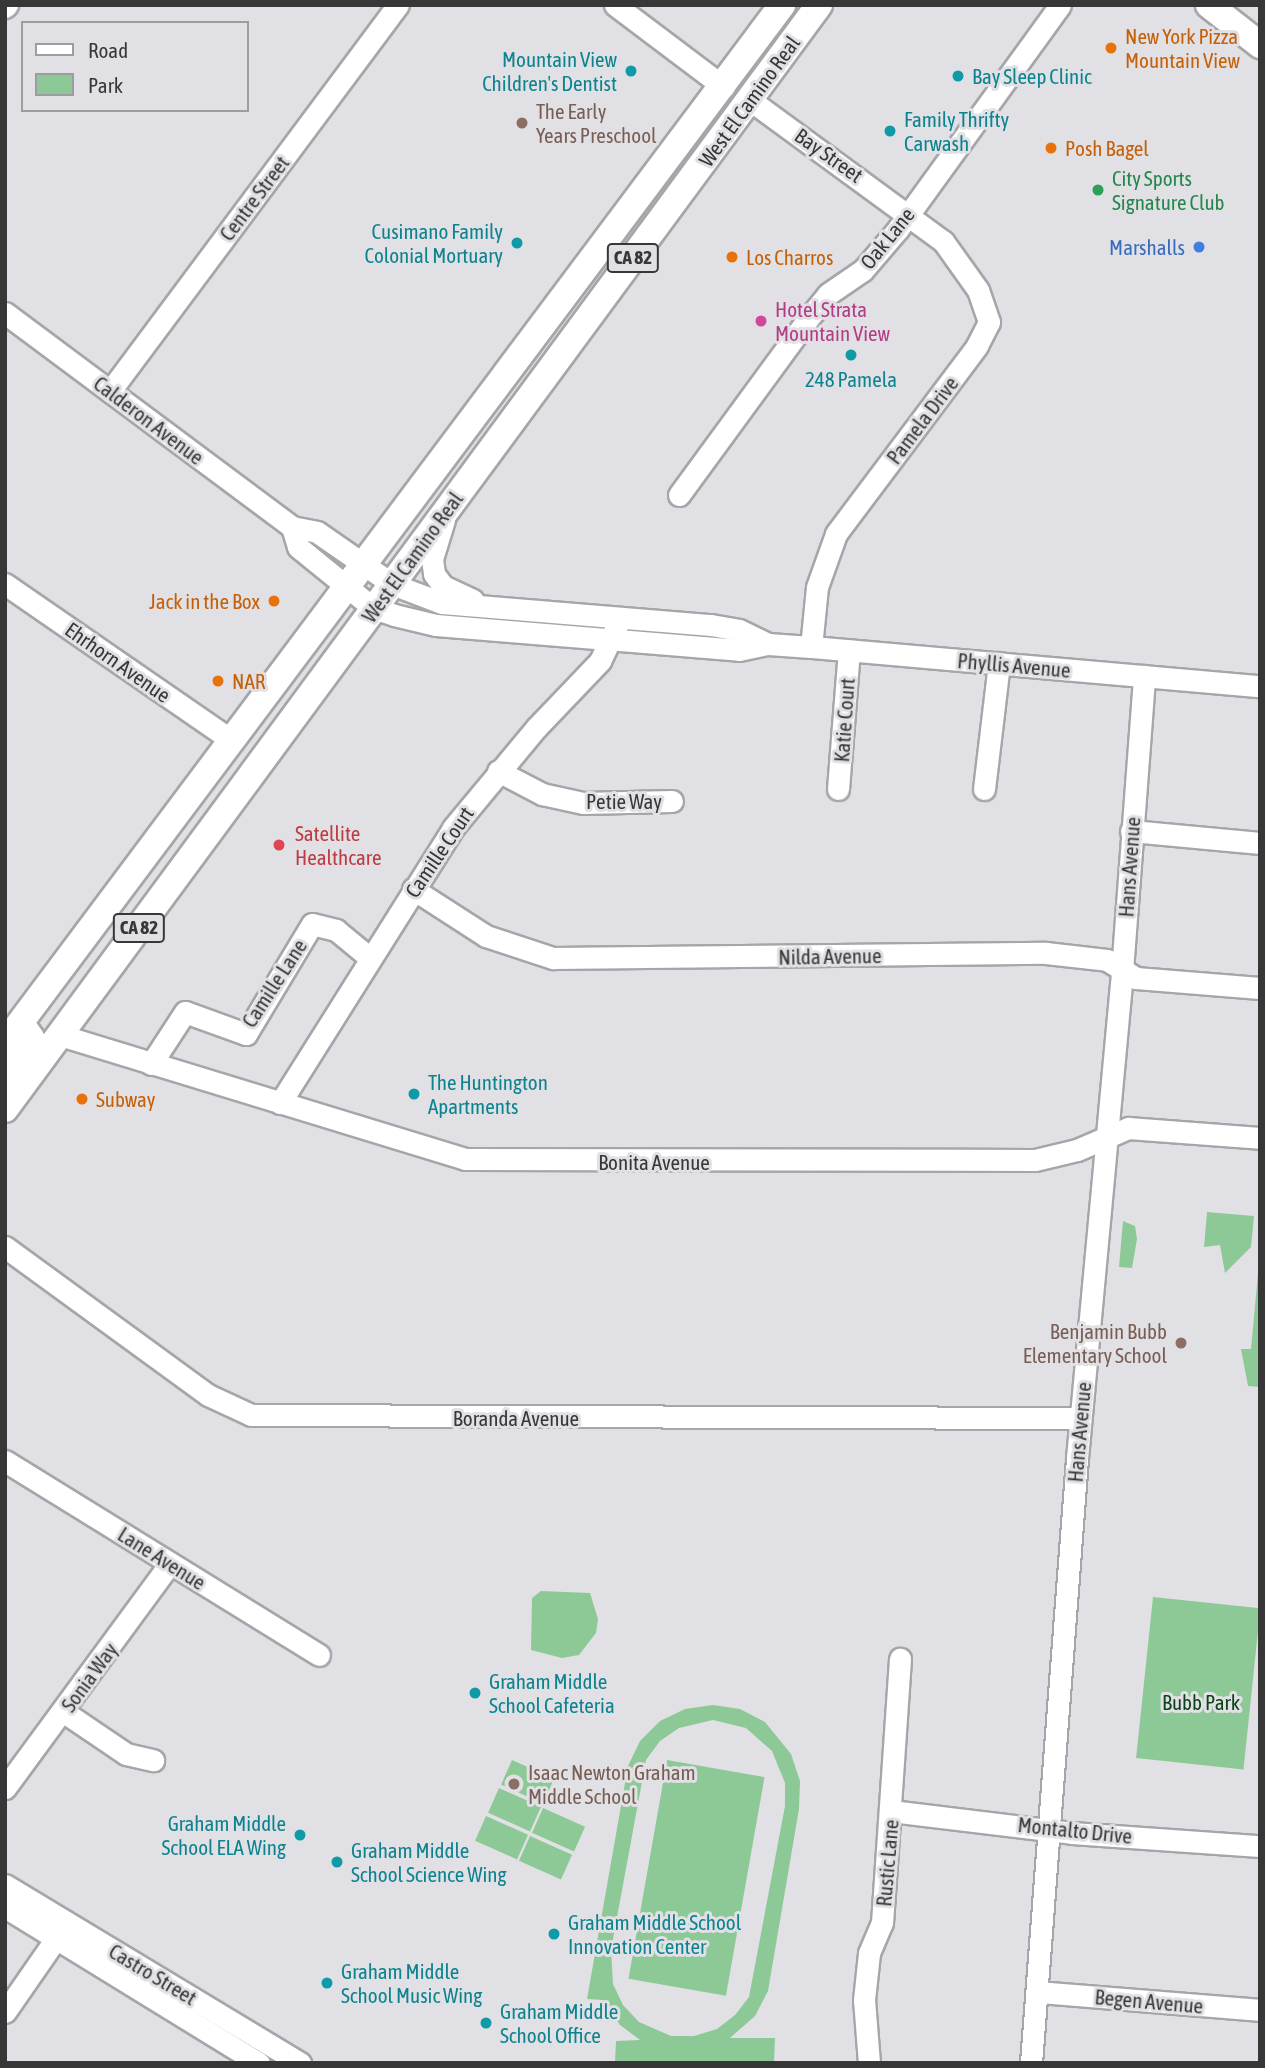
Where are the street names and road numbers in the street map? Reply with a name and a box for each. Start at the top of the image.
street label: West El Camino Real [693,31,805,171]
street label: Bay Street [790,123,868,187]
street label: Centre Street [214,151,294,245]
street label: Oak Lane [855,202,919,274]
road number: CA 82 [607,242,659,274]
street label: Calderon Avenue [89,370,209,470]
street label: Pamela Drive [881,371,963,469]
street label: West El Camino Real [356,487,468,627]
street label: Ehrhorn Avenue [60,616,176,708]
street label: Phyllis Avenue [956,648,1072,682]
street label: Katie Court [828,677,860,763]
street label: Petie Way [586,788,662,814]
street label: Camille Court [399,802,479,902]
street label: Hans Avenue [1113,816,1145,918]
road number: CA 82 [113,912,165,944]
street label: Camille Lane [236,934,312,1032]
street label: Nilda Avenue [778,943,882,969]
street label: Bonita Avenue [598,1149,710,1175]
street label: Hans Avenue [1062,1381,1096,1483]
street label: Boranda Avenue [453,1405,579,1431]
street label: Lane Avenue [114,1521,210,1595]
street label: Sonia Way [55,1637,123,1717]
street label: Montalto Drive [1017,1811,1133,1849]
street label: Rustic Lane [871,1818,903,1908]
street label: Castro Street [105,1938,201,2010]
street label: Begen Avenue [1094,1984,1204,2018]

